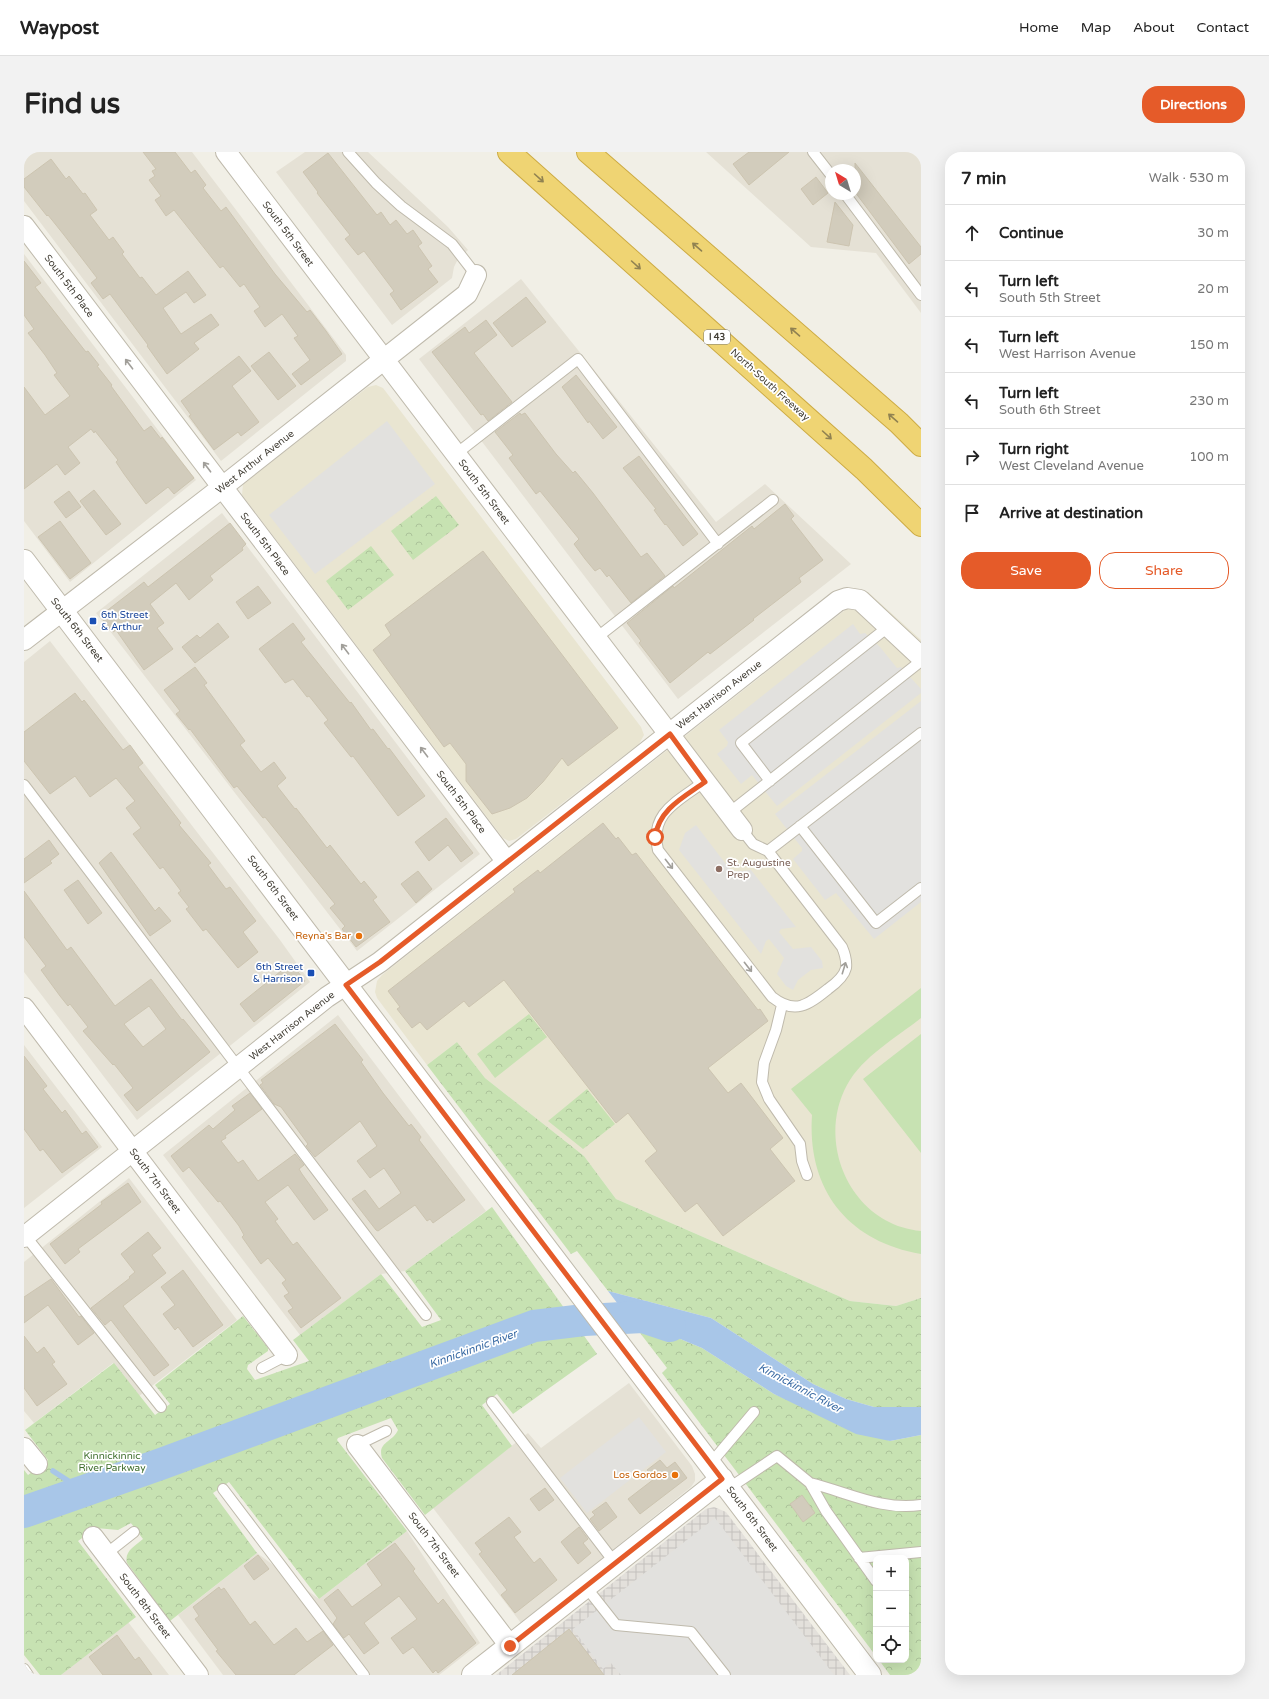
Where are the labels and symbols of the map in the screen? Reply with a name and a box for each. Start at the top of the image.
north arrow [825,164,861,200]
one-way arrow [533,173,543,182]
street label: South 5th Street [260,199,316,269]
one-way arrow [693,243,703,252]
street label: South 5th Place [42,252,97,320]
one-way arrow [630,260,641,269]
one-way arrow [790,328,801,337]
road number: I 43 [704,330,730,344]
street label: North-South Freeway [728,346,812,424]
one-way arrow [125,358,133,369]
one-way arrow [888,413,899,422]
street label: West Arthur Avenue [214,428,297,496]
one-way arrow [821,430,831,439]
street label: South 5th Street [456,457,512,527]
one-way arrow [203,462,212,473]
street label: South 5th Place [238,510,293,578]
street label: South 6th Street [48,595,106,665]
place label: 6th Street & Arthur [101,609,149,633]
marker: 6th Street & Arthur [88,616,98,626]
one-way arrow [341,644,349,655]
street label: West Harrison Avenue [674,658,764,732]
one-way arrow [420,747,428,758]
street label: South 5th Place [434,768,489,836]
route start [646,828,664,846]
street label: South 6th Street [245,853,301,923]
place label: St. Augustine Prep [727,857,791,881]
one-way arrow [665,859,673,870]
marker: St. Augustine Prep [714,864,724,874]
place label: Reyna's Bar [295,930,351,942]
marker: Reyna's Bar [354,931,364,941]
place label: 6th Street & Harrison [253,961,303,985]
one-way arrow [744,961,753,972]
one-way arrow [841,962,848,975]
marker: 6th Street & Harrison [306,968,316,978]
street label: West Harrison Avenue [247,989,337,1063]
street label: South 7th Street [127,1146,183,1216]
water label: Kinnickinnic River [427,1326,520,1371]
water label: Kinnickinnic River [756,1361,845,1416]
park label: Kinnickinnic River Parkway [78,1450,146,1474]
place label: Los Gordos [613,1469,667,1481]
marker: Los Gordos [670,1470,680,1480]
street label: South 6th Street [724,1484,780,1554]
street label: South 7th Street [406,1510,462,1580]
street label: South 8th Street [117,1571,173,1641]
route end [501,1637,519,1655]

